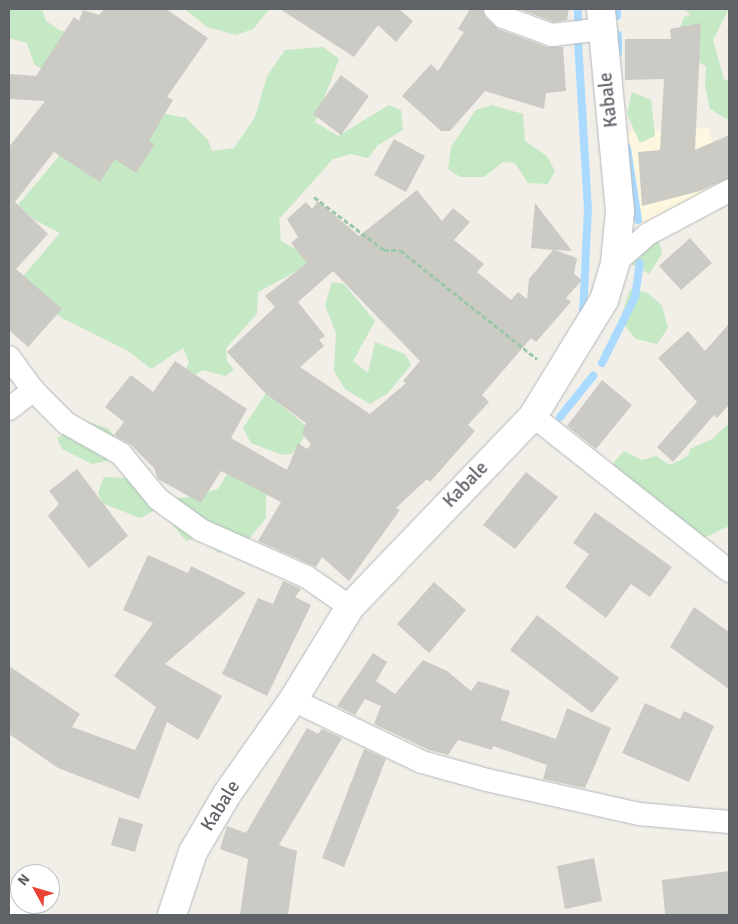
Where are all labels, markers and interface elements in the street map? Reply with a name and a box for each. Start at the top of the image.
street label: Kabale [595,71,623,129]
street label: Kabale [439,457,493,513]
street label: Kabale [197,776,245,836]
north arrow [10,864,60,914]
text: N [14,871,33,889]

